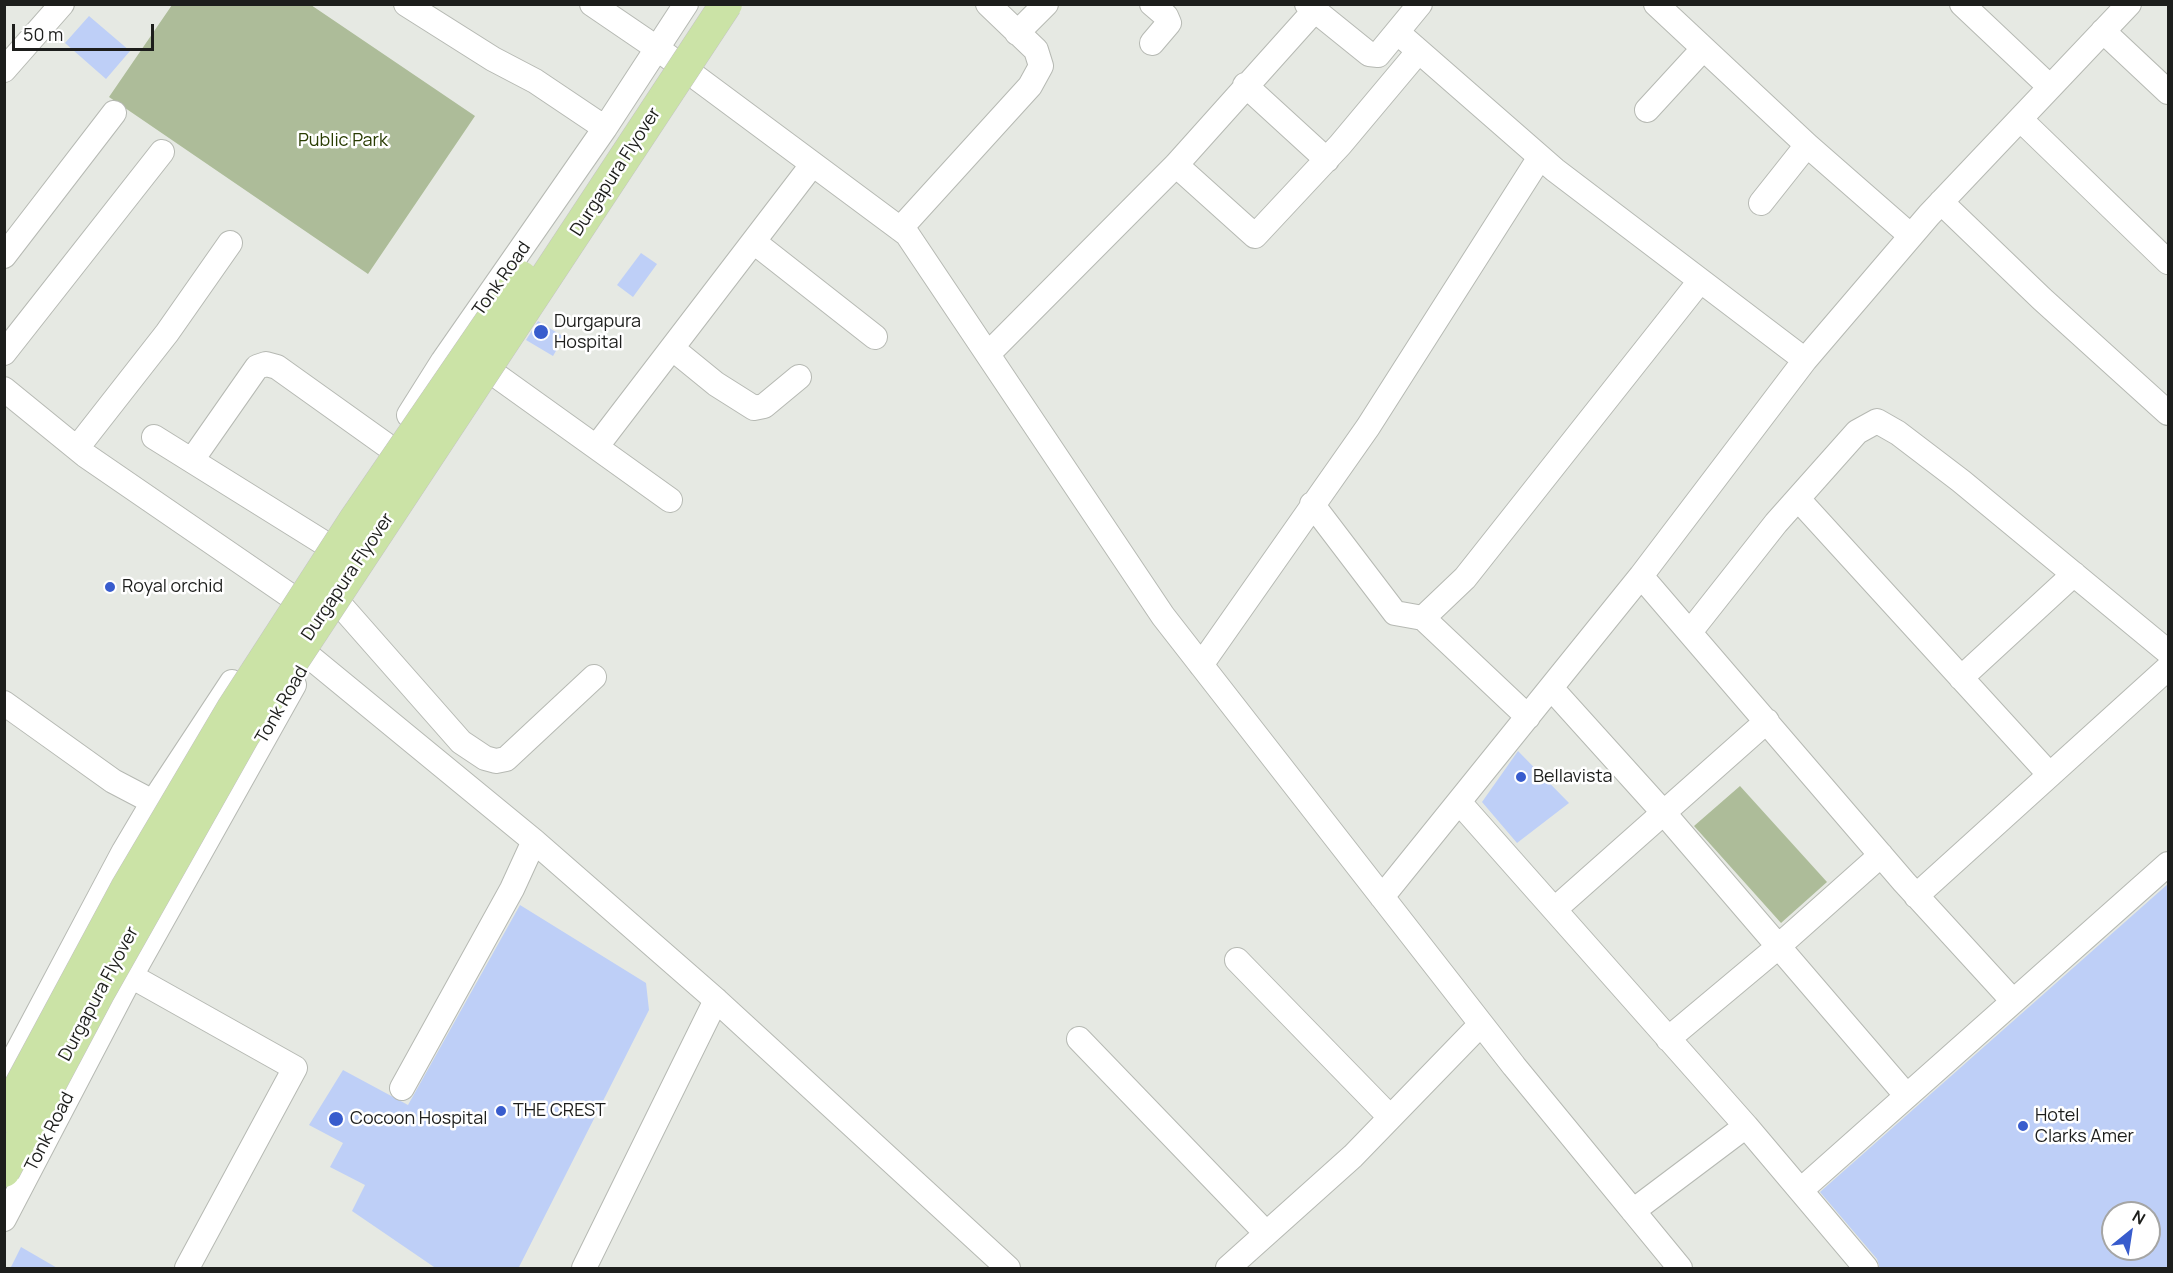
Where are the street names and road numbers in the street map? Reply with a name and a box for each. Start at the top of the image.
street label: Durgapura Flyover [566,104,666,240]
street label: Tonk Road [469,238,535,320]
street label: Durgapura Flyover [297,509,399,645]
street label: Tonk Road [251,662,313,748]
street label: Durgapura Flyover [54,923,144,1065]
street label: Tonk Road [21,1089,79,1175]

